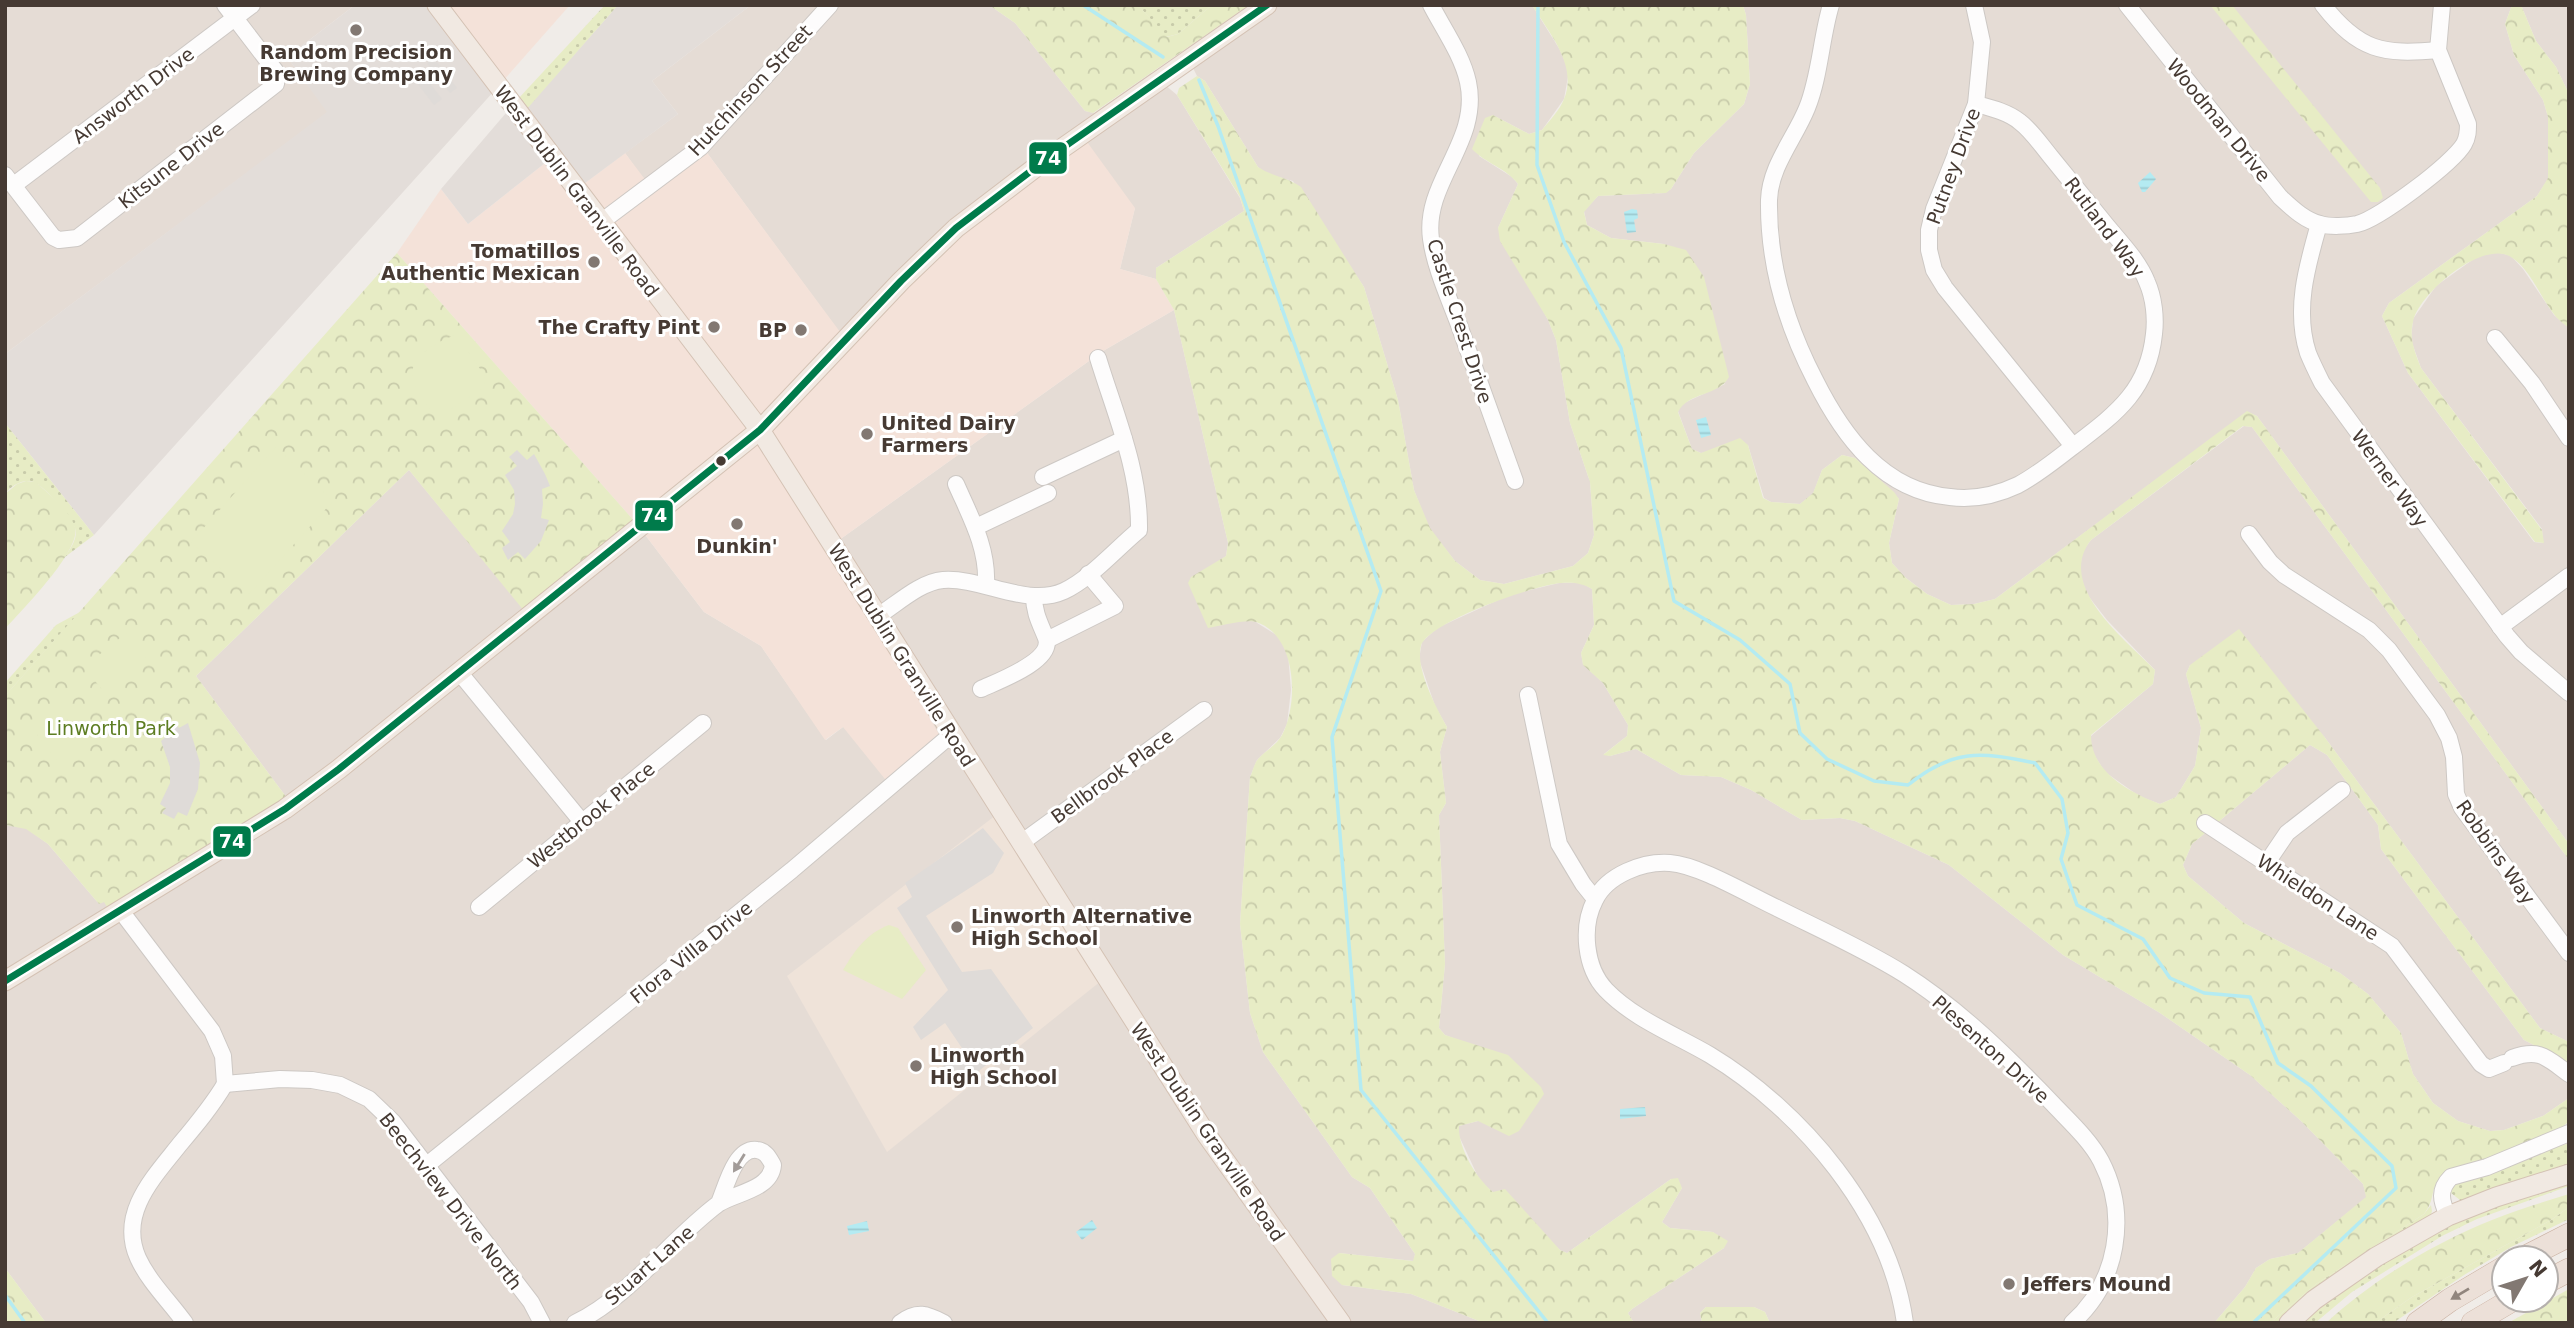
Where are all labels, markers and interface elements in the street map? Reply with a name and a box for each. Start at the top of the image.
street label: Hutchinson Street [684,20,816,160]
marker: Random Precision Brewing Company [348,22,364,38]
place label: Random Precision Brewing Company [259,41,453,85]
street label: Answorth Drive [68,42,198,148]
street label: Woodman Drive [2163,54,2275,186]
street label: West Dublin Granville Road [490,81,664,301]
street label: Putney Drive [1922,105,1984,227]
street label: Kitsune Drive [114,117,228,213]
line badge: 74 [1028,141,1068,175]
text: 74 [1035,147,1061,169]
street label: Rutland Way [2060,173,2150,281]
street label: Castle Crest Drive [1423,236,1497,406]
place label: Tomatillos Authentic Mexican [381,240,580,284]
marker: Tomatillos Authentic Mexican [586,254,602,270]
place label: The Crafty Pint [538,316,700,338]
marker: The Crafty Pint [706,319,722,335]
place label: BP [759,319,787,341]
marker: BP [793,322,809,338]
place label: United Dairy Farmers [881,412,1016,456]
street label: Werner Way [2347,425,2433,531]
marker: United Dairy Farmers [859,426,875,442]
unlabelled marker [714,454,728,468]
line badge: 74 [634,499,674,532]
text: 74 [641,504,667,526]
marker: Dunkin' [729,516,745,532]
place label: Dunkin' [696,535,778,557]
street label: West Dublin Granville Road [824,539,980,771]
park label: Linworth Park [46,717,176,739]
street label: Bellbrook Place [1047,724,1177,828]
street label: Westbrook Place [523,757,659,873]
street label: Robbins Way [2452,796,2540,908]
line badge: 74 [212,825,252,858]
text: 74 [219,830,245,852]
street label: Whieldon Lane [2253,849,2383,945]
street label: Flora Villa Drive [626,896,756,1008]
place label: Linworth Alternative High School [971,905,1192,949]
marker: Linworth Alternative High School [949,919,965,935]
street label: Plesenton Drive [1928,991,2054,1107]
street label: West Dublin Granville Road [1127,1019,1289,1245]
place label: Linworth High School [930,1044,1057,1088]
marker: Linworth High School [908,1058,924,1074]
street label: Beechview Drive North [375,1108,527,1294]
one-way arrow [733,1153,745,1172]
street label: Stuart Lane [600,1220,698,1310]
north arrow [2490,1244,2560,1314]
text: N [2525,1255,2552,1281]
place label: Jeffers Mound [2021,1273,2171,1295]
marker: Jeffers Mound [2001,1276,2017,1292]
one-way arrow [2451,1288,2470,1300]

